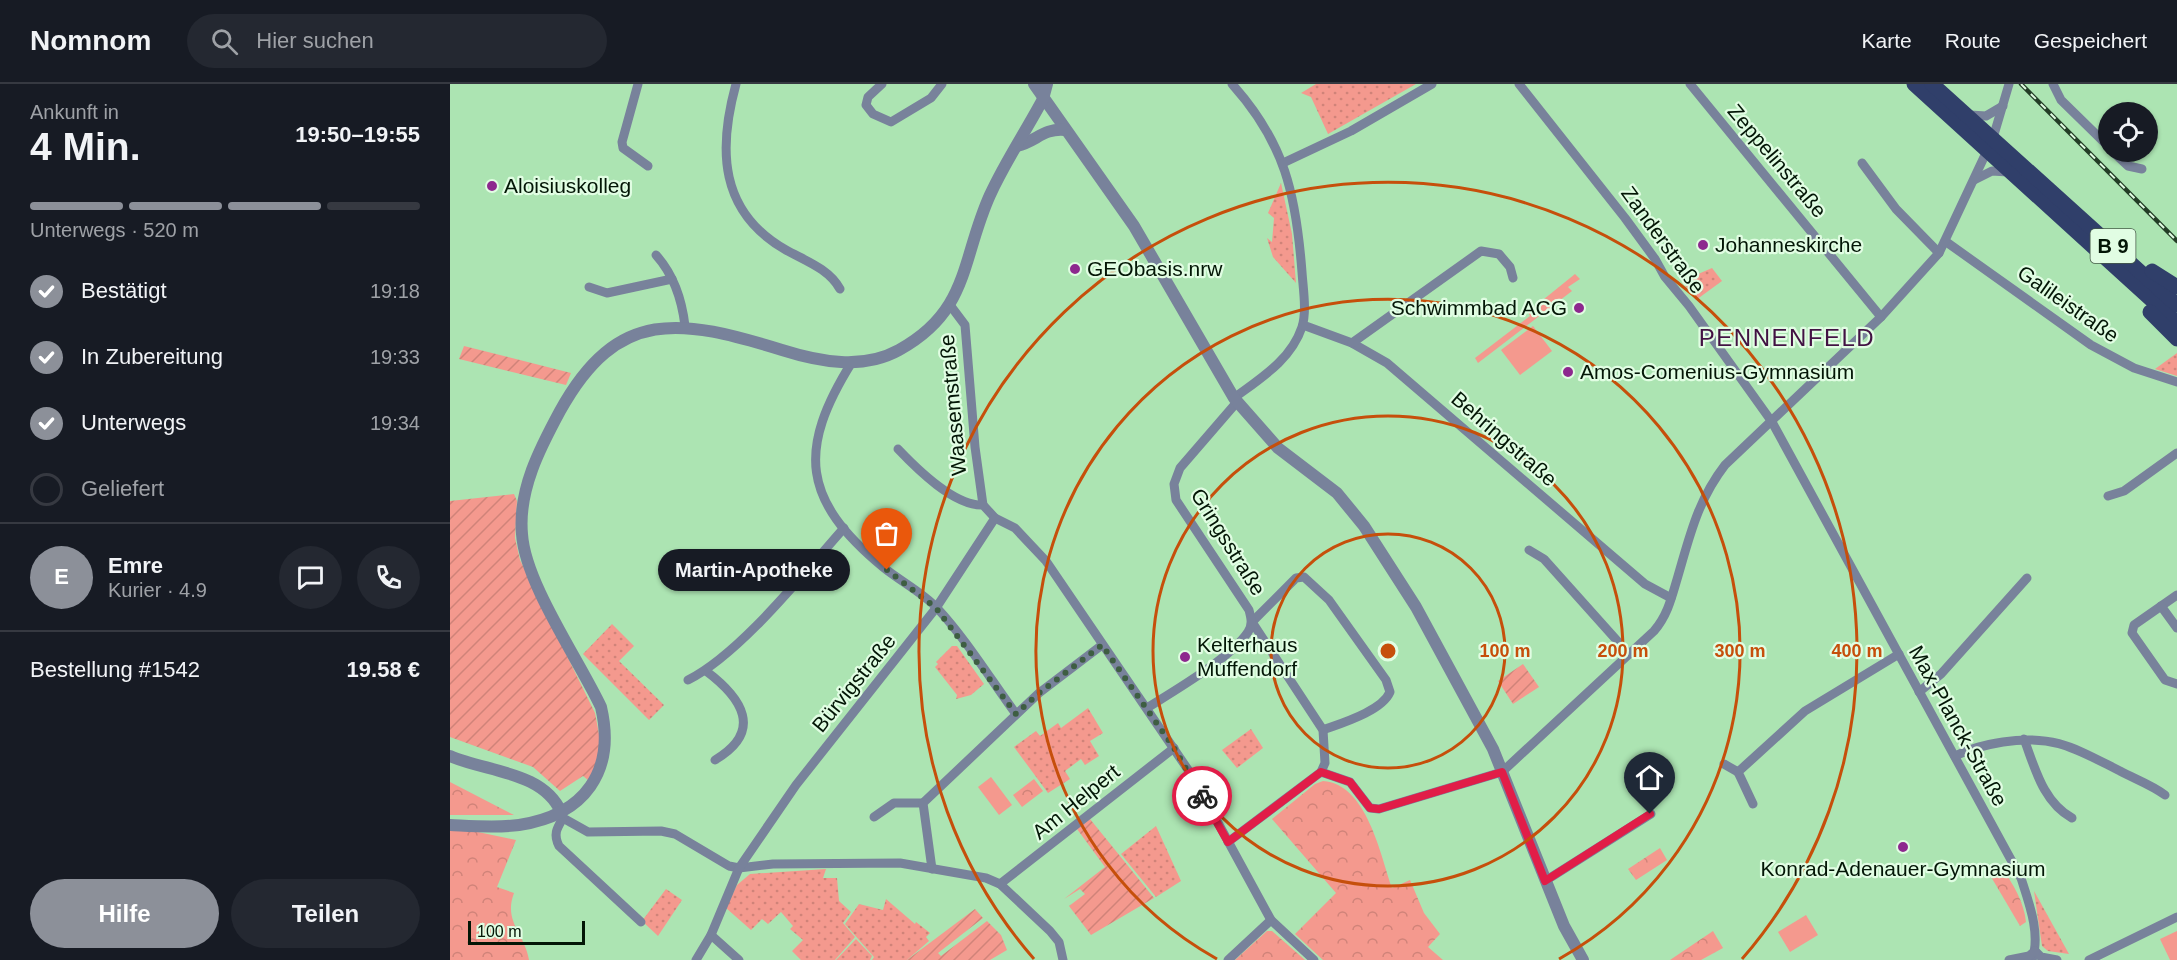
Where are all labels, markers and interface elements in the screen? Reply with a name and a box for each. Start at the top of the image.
search box [187,14,607,68]
text: Nomnom [30,25,151,56]
icon: search [208,25,241,58]
text: Hier suchen [256,28,374,53]
text: Karte [1862,29,1912,52]
text: Route [1945,29,2001,52]
text: Gespeichert [2034,29,2147,52]
street label: Zeppelinstraße [1724,100,1831,222]
text: Ankunft in [30,101,119,123]
map controls [2098,102,2158,162]
button: locate [2098,102,2158,162]
text: 19:50–19:55 [295,122,420,147]
text: 4 Min. [30,125,141,168]
place label: Aloisiuskolleg [504,174,631,197]
marker: Aloisiuskolleg [485,179,499,193]
street label: Zanderstraße [1617,182,1710,297]
text: Unterwegs · 520 m [30,219,199,241]
road number: B 9 [2090,229,2136,263]
place label: Johanneskirche [1715,233,1862,256]
marker: Johanneskirche [1696,238,1710,252]
place label: GEObasis.nrw [1087,257,1223,280]
street label: Galileistraße [2013,260,2123,347]
marker: GEObasis.nrw [1068,262,1082,276]
icon: check [30,275,63,308]
text: Bestätigt [81,278,167,303]
text: 19:18 [370,280,420,302]
place label: Schwimmbad ACG [1391,296,1567,319]
marker: Schwimmbad ACG [1572,301,1586,315]
district label: PENNENFELD [1699,324,1875,351]
street label: Waasemstraße [935,334,970,477]
icon: check [30,341,63,374]
text: In Zubereitung [81,344,223,369]
text: 19:33 [370,346,420,368]
place label: Amos-Comenius-Gymnasium [1580,360,1854,383]
marker: Amos-Comenius-Gymnasium [1561,365,1575,379]
street label: Behringstraße [1447,387,1562,491]
icon: check [30,407,63,440]
text: Unterwegs [81,410,186,435]
text: 19:34 [370,412,420,434]
text: Geliefert [81,476,164,501]
street label: Gringsstraße [1187,484,1270,599]
pin [861,508,912,570]
icon: bag [870,517,903,550]
button: chat [279,546,342,609]
button: phone [357,546,420,609]
callout: Martin-Apotheke [659,549,851,591]
text: Emre [108,553,163,578]
text: Martin-Apotheke [675,559,833,581]
text: E [54,564,69,589]
text: Kurier · 4.9 [108,579,207,601]
street label: Bürvigstraße [807,629,900,736]
place label: Kelterhaus Muffendorf [1197,633,1297,680]
centre of rings [1378,641,1398,661]
text: 100 m [1479,641,1531,661]
text: 200 m [1597,641,1649,661]
text: 300 m [1714,641,1766,661]
text: 400 m [1831,641,1883,661]
street label: Max-Planck-Straße [1905,642,2012,810]
marker: Kelterhaus Muffendorf [1178,650,1192,664]
text: Bestellung #1542 [30,657,200,682]
text: 19.58 € [347,657,420,682]
pin [1624,752,1675,814]
street label: Am Helpert [1028,760,1124,844]
icon: home [1633,761,1666,794]
courier [1172,766,1232,826]
icon: bike [1186,780,1219,813]
marker: Konrad-Adenauer-Gymnasium [1896,840,1910,854]
place label: Konrad-Adenauer-Gymnasium [1761,857,2045,880]
button: Hilfe [30,879,219,948]
button: Teilen [231,879,420,948]
scale bar [468,918,585,946]
text: 100 m [477,923,521,940]

